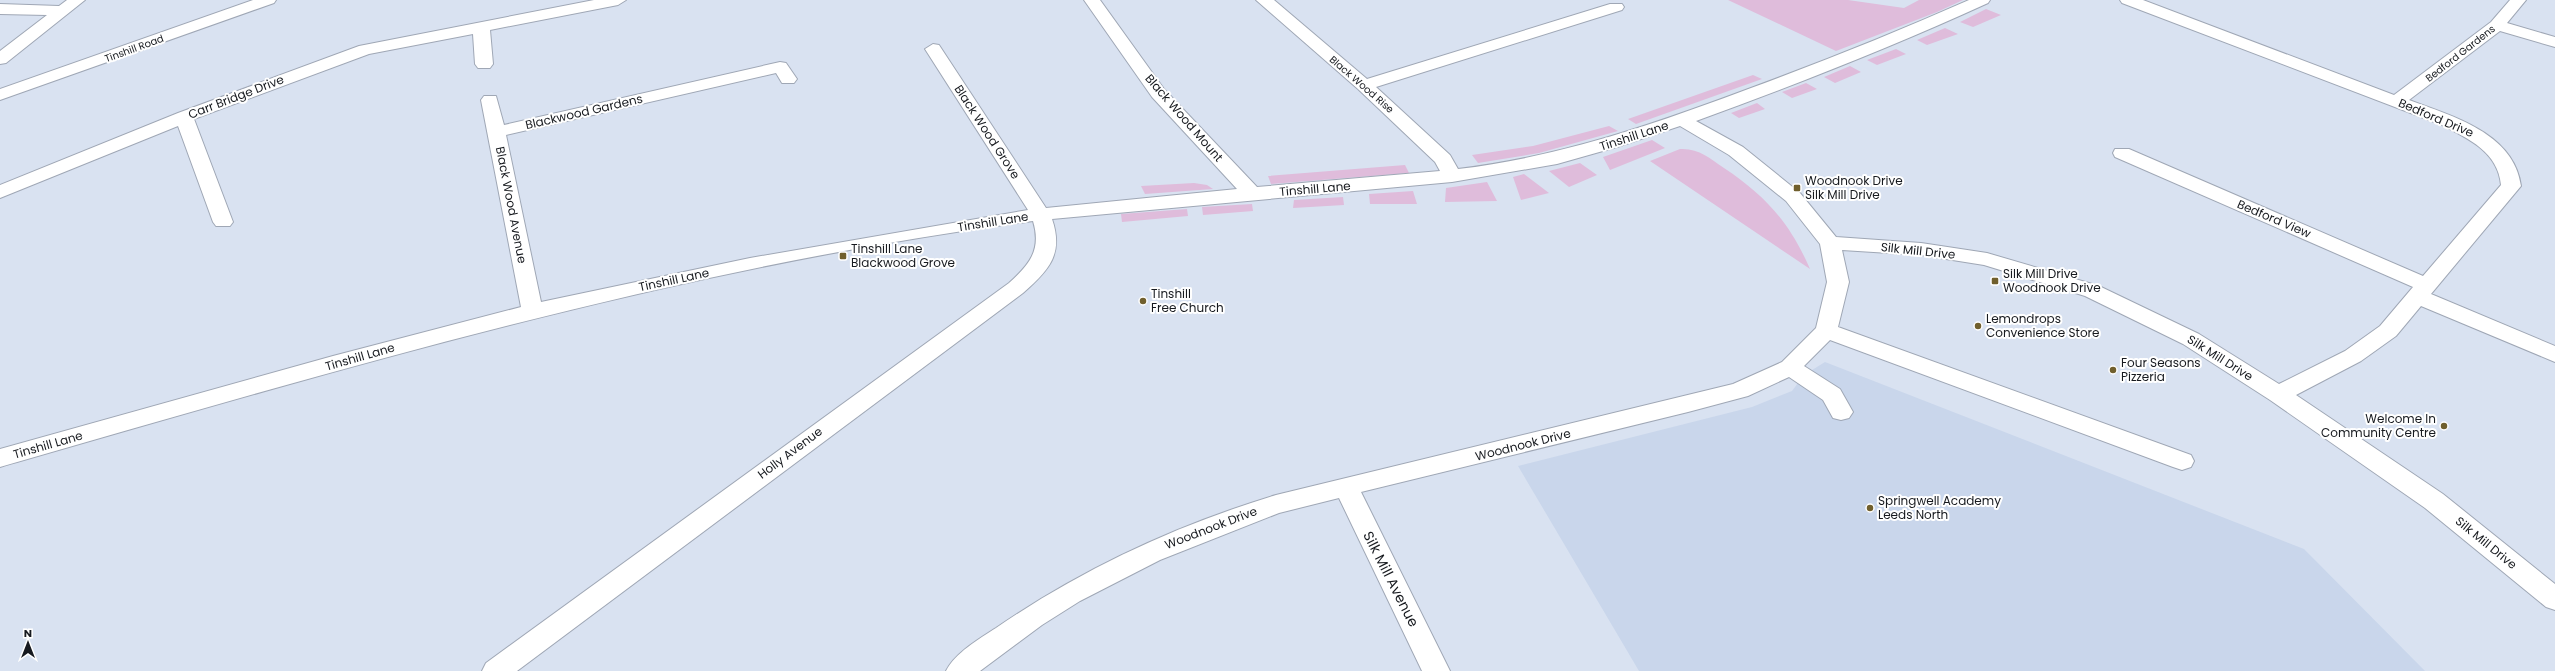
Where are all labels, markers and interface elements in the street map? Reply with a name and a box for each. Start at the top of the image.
street label: Bedford Gardens [2422,21,2498,85]
street label: Tinshill Road [102,31,166,66]
street label: Black Wood Rise [1326,52,1397,117]
street label: Carr Bridge Drive [185,70,286,123]
street label: Black Wood Mount [1141,70,1227,165]
street label: Black Wood Grove [951,81,1024,182]
street label: Blackwood Gardens [524,90,644,133]
street label: Bedford Drive [2396,94,2477,141]
street label: Tinshill Lane [1597,116,1670,155]
street label: Black Wood Avenue [492,145,531,265]
place label: Woodnook Drive Silk Mill Drive [1805,172,1903,203]
street label: Tinshill Lane [1279,177,1351,200]
marker: Woodnook Drive Silk Mill Drive [1792,183,1802,193]
street label: Bedford View [2235,195,2314,242]
street label: Tinshill Lane [956,208,1030,235]
street label: Silk Mill Drive [1880,238,1956,263]
place label: Tinshill Lane Blackwood Grove [851,240,955,271]
marker: Tinshill Lane Blackwood Grove [838,251,848,261]
street label: Tinshill Lane [637,264,711,295]
place label: Silk Mill Drive Woodnook Drive [2003,265,2101,296]
marker: Silk Mill Drive Woodnook Drive [1990,276,2000,286]
place label: Tinshill Free Church [1151,285,1224,316]
marker: Tinshill Free Church [1138,296,1148,306]
place label: Lemondrops Convenience Store [1986,310,2100,341]
marker: Lemondrops Convenience Store [1973,321,1983,331]
street label: Silk Mill Drive [2184,331,2256,385]
street label: Tinshill Lane [323,338,397,375]
place label: Four Seasons Pizzeria [2121,354,2201,385]
marker: Four Seasons Pizzeria [2108,365,2118,375]
place label: Welcome In Community Centre [2321,410,2436,441]
marker: Welcome In Community Centre [2439,421,2449,431]
street label: Holly Avenue [754,423,826,483]
street label: Woodnook Drive [1473,424,1572,465]
street label: Tinshill Lane [11,426,85,463]
place label: Springwell Academy Leeds North [1878,492,2001,523]
street label: Woodnook Drive [1162,502,1259,553]
marker: Springwell Academy Leeds North [1865,503,1875,513]
street label: Silk Mill Drive [2452,512,2521,573]
street label: Silk Mill Avenue [1358,528,1424,630]
north arrow [8,623,48,663]
text: N [24,625,32,641]

